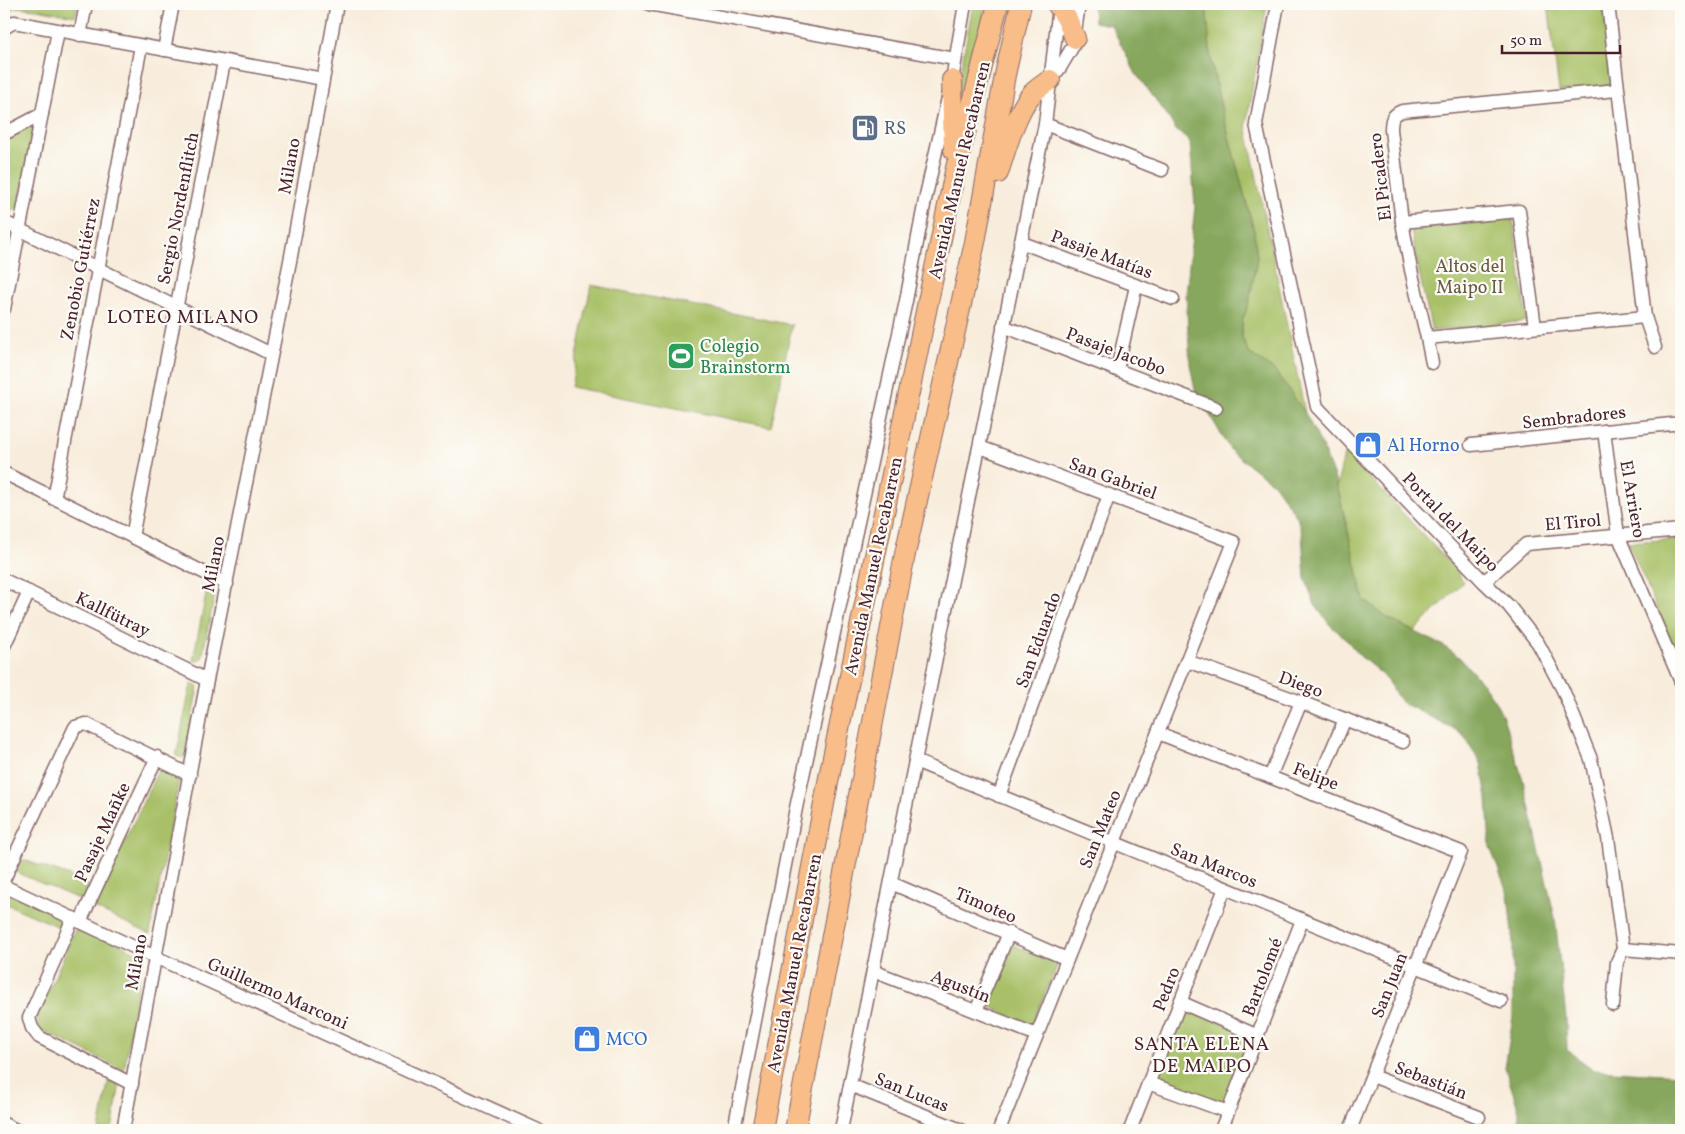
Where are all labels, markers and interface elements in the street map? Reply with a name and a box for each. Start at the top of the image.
scale bar [1502,22,1620,54]
text: 50 m [1510,31,1542,52]
street label: Avenida Manuel Recabarren [923,59,998,282]
fuel station icon: RS [850,113,880,143]
place label: RS [884,117,906,142]
street label: Sergio Nordenflitch [152,130,207,287]
street label: El Picadero [1364,131,1399,222]
street label: Milano [273,136,308,196]
street label: Zenobio Gutiérrez [55,196,108,343]
street label: Pasaje Matías [1047,225,1156,286]
park label: Altos del Maipo II [1435,255,1505,301]
district label: LOTEO MILANO [107,305,259,331]
street label: Pasaje Jacobo [1062,322,1169,383]
place label: Colegio Brainstorm [700,335,791,381]
sports icon: Colegio Brainstorm [666,341,696,371]
street label: Sembradores [1521,401,1627,436]
shop icon: Al Horno [1353,430,1383,460]
place label: Al Horno [1387,434,1460,459]
street label: San Gabriel [1065,452,1160,507]
street label: Avenida Manuel Recabarren [839,454,910,678]
street label: El Arriero [1612,458,1651,540]
street label: Portal del Maipo [1396,468,1504,579]
street label: El Tirol [1544,509,1602,538]
street label: Milano [197,534,232,595]
street label: Kallfütray [71,586,154,644]
street label: San Eduardo [1010,589,1068,692]
street label: Diego [1275,666,1326,705]
street label: Felipe [1289,757,1342,798]
street label: Pasaje Mañke [69,778,137,887]
street label: San Mateo [1074,786,1129,873]
street label: San Marcos [1166,838,1261,895]
street label: Avenida Manuel Recabarren [762,851,829,1075]
street label: Timoteo [951,882,1020,931]
street label: Milano [120,932,155,992]
street label: Bartolomé [1237,934,1290,1021]
street label: San Juan [1366,949,1415,1022]
street label: Guillermo Marconi [203,952,352,1037]
street label: Pedro [1148,964,1187,1015]
street label: Agustín [927,965,994,1010]
shop icon: MCO [572,1024,602,1054]
place label: MCO [606,1028,647,1053]
district label: SANTA ELENA DE MAIPO [1134,1032,1270,1080]
street label: Sebastián [1390,1056,1471,1107]
street label: San Lucas [871,1067,952,1120]

